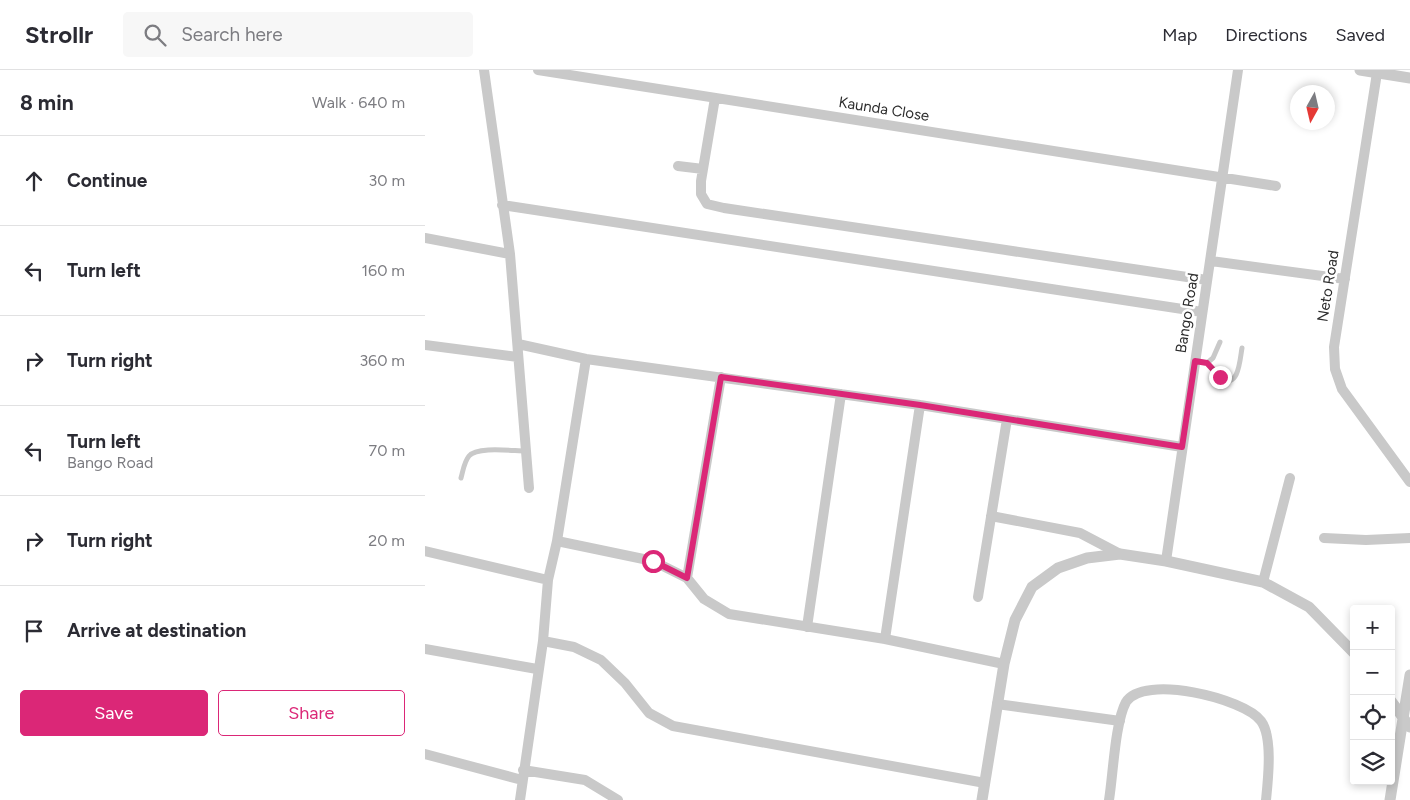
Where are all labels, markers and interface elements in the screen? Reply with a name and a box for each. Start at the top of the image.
search box [123,12,473,57]
text: Strollr [25,20,93,49]
icon: search [141,21,169,49]
text: Search here [181,23,283,46]
text: Map [1162,24,1197,46]
text: Directions [1225,24,1307,46]
text: Saved [1335,24,1385,46]
north arrow [1290,85,1335,130]
text: 8 min [20,90,74,115]
text: Walk · 640 m [312,93,405,112]
street label: Kaunda Close [837,93,931,125]
icon: ahead [20,167,48,195]
text: Continue [67,169,147,192]
text: 30 m [368,171,405,190]
street label: Neto Road [1313,249,1343,323]
icon: left [20,257,48,285]
text: Turn left [67,259,141,282]
text: 160 m [362,261,405,280]
street label: Bango Road [1172,272,1202,354]
icon: right [20,347,48,375]
text: Turn right [67,349,153,372]
text: 360 m [359,351,405,370]
route end [1209,366,1232,389]
text: Turn left [67,430,141,453]
icon: left [20,437,48,465]
text: 70 m [369,441,405,460]
text: Bango Road [67,453,153,472]
icon: right [20,527,48,555]
text: Turn right [67,529,153,552]
text: 20 m [368,531,405,550]
route start [642,550,665,573]
map controls [1350,605,1395,785]
button: + [1350,605,1395,650]
icon: arrive [20,617,48,645]
text: Arrive at destination [67,619,246,642]
button: − [1350,650,1395,695]
button: Save [20,690,208,736]
button: Share [218,690,405,736]
button: locate [1350,695,1395,740]
button: layers [1350,740,1395,785]

